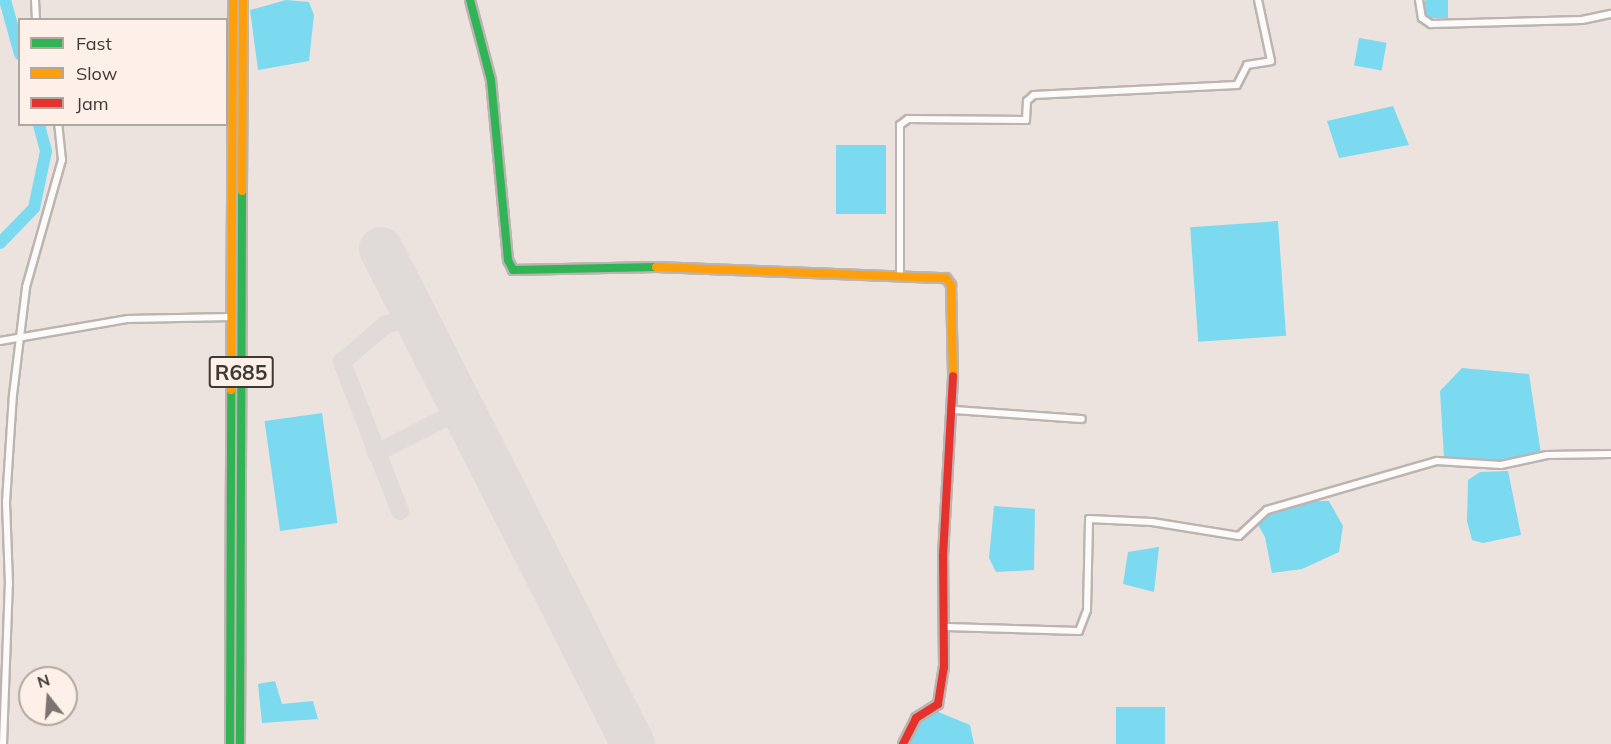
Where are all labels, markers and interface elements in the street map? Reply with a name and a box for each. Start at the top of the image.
legend [18,18,228,126]
text: Fast [76,32,112,55]
text: Slow [76,62,117,85]
text: Jam [76,92,109,115]
road number: R685 [208,354,274,390]
north arrow [18,666,78,726]
text: N [35,669,52,692]

